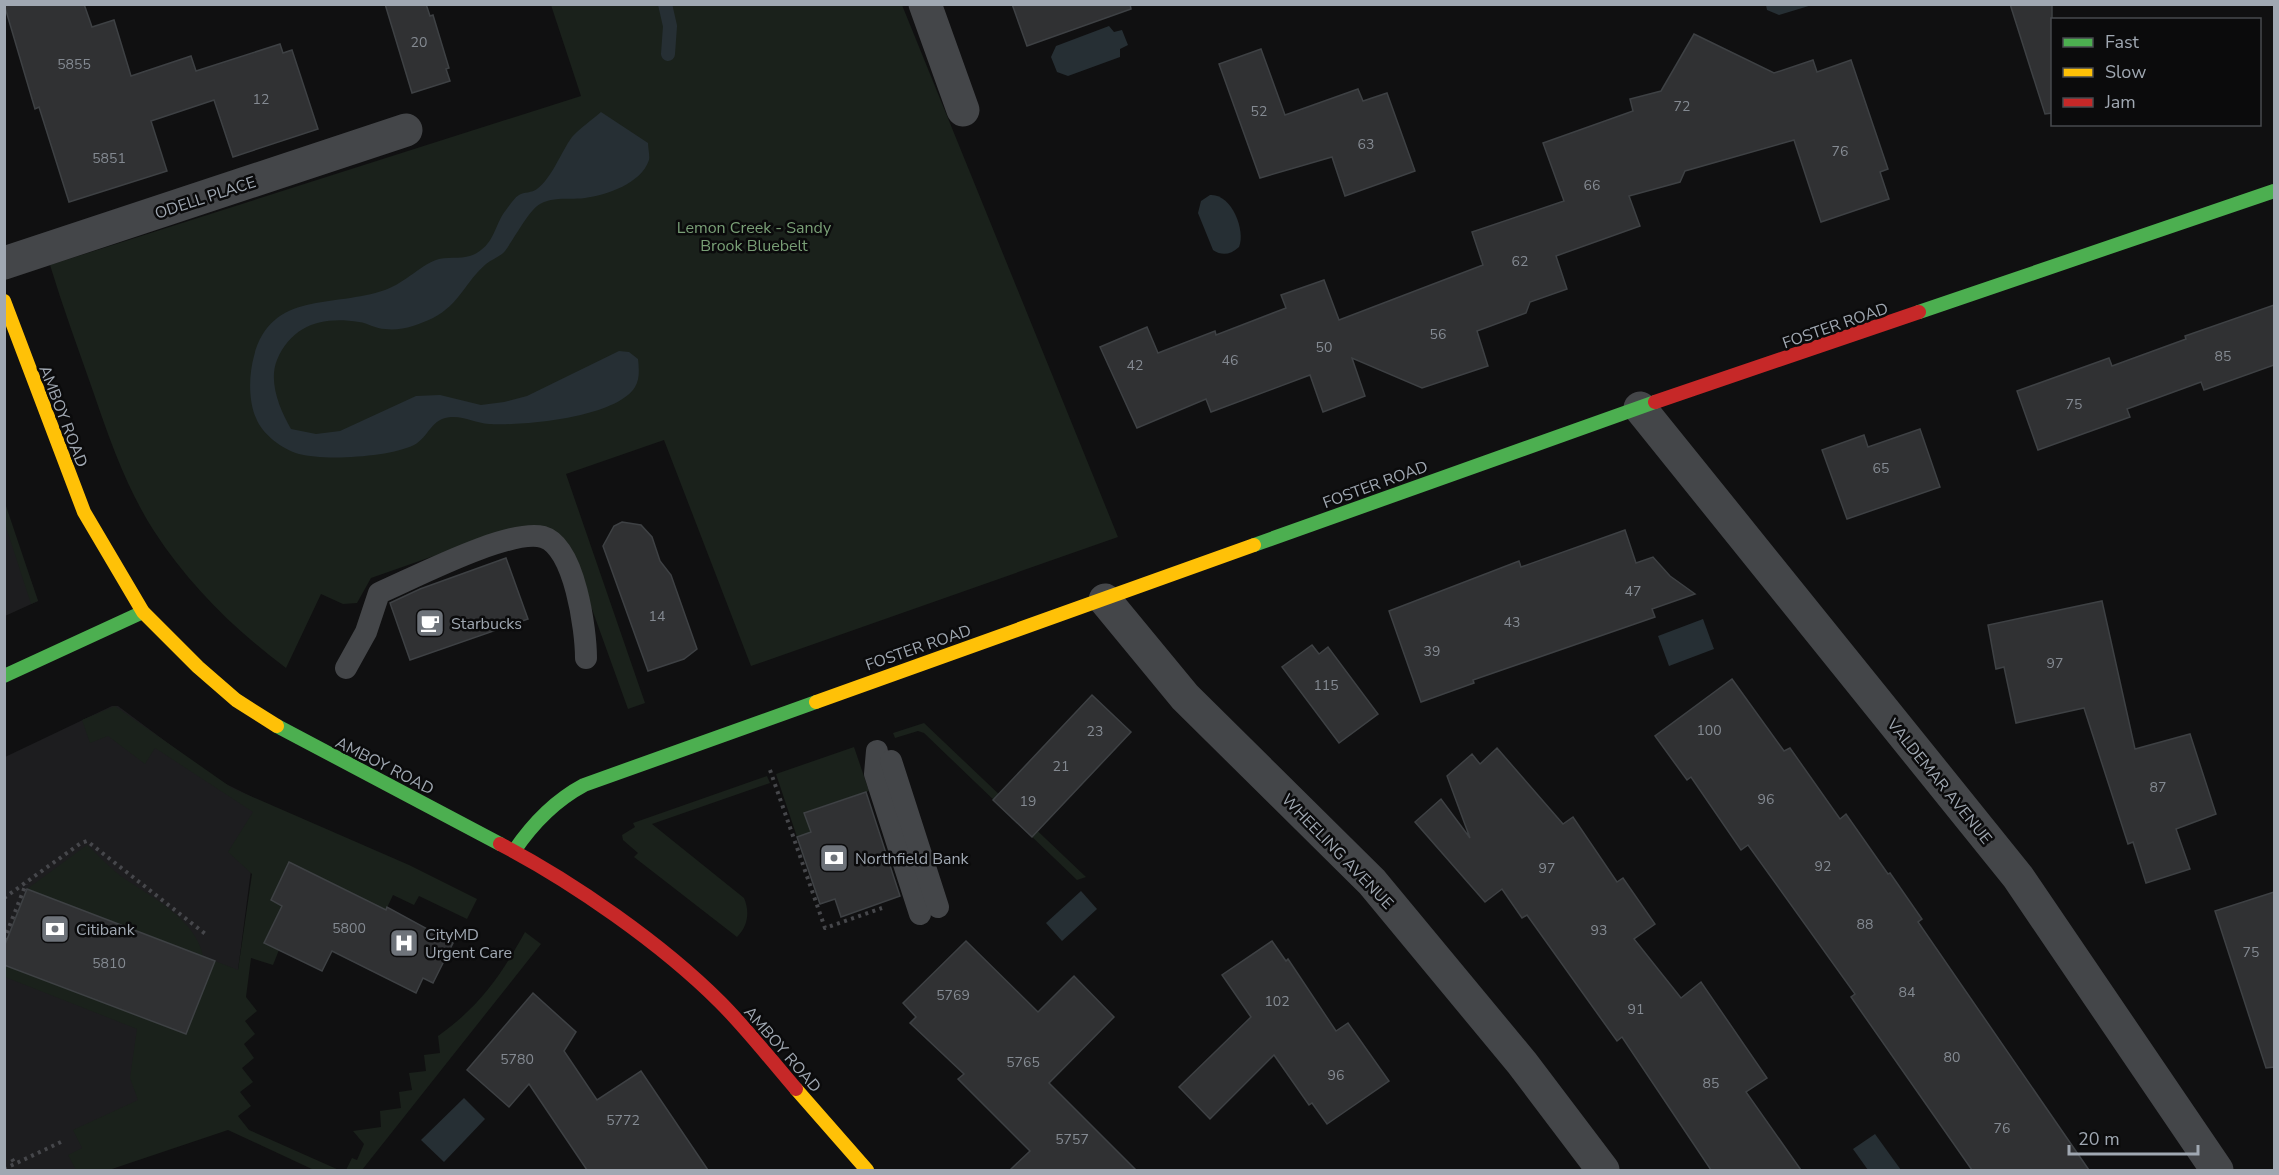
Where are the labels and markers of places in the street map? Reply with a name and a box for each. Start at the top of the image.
cafe icon: Starbucks [414,607,446,639]
place label: Starbucks [451,613,522,635]
bank icon: Northfield Bank [818,842,850,874]
place label: Northfield Bank [855,848,970,870]
bank icon: Citibank [39,913,71,945]
place label: Citibank [76,919,136,941]
place label: CityMD Urgent Care [425,924,512,964]
hospital icon: CityMD Urgent Care [388,927,420,959]

